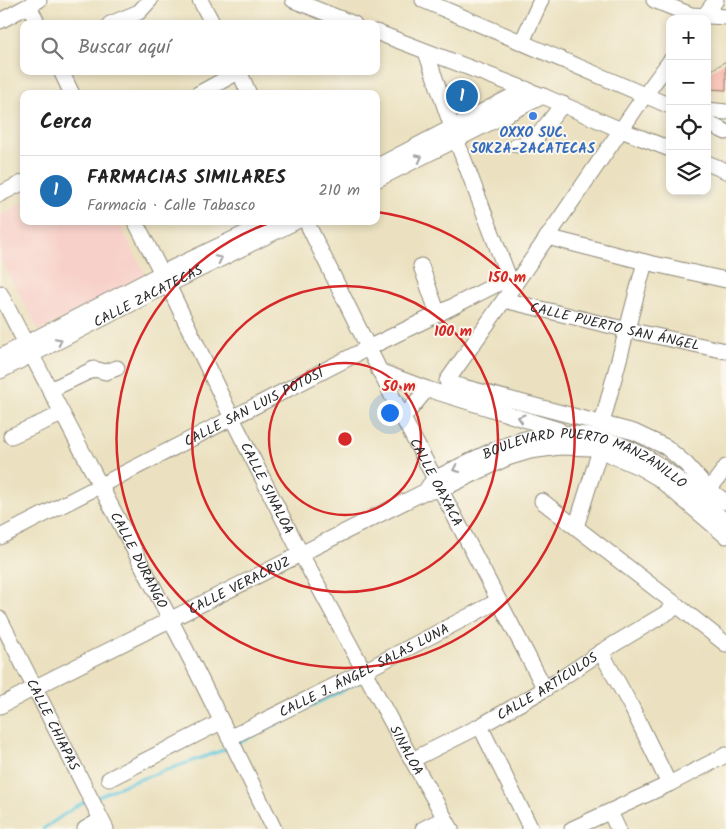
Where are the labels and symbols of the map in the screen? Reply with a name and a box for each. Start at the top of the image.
pin: 1 [446,77,478,115]
marker: OXXO SUC. 50KZA-ZACATECAS [527,110,539,122]
place label: OXXO SUC. 50KZA-ZACATECAS [470,122,595,160]
one-way arrow [414,154,423,164]
one-way arrow [214,255,223,265]
street label: CALLE ZACATECAS [90,259,207,333]
text: 150 m [488,266,526,290]
street label: CALLE PUERTO SAN ÁNGEL [528,297,702,357]
text: 100 m [434,320,472,344]
one-way arrow [54,337,63,347]
street label: CALLE SAN LUIS POTOSÍ [180,361,330,453]
text: 50 m [381,375,416,399]
your location [377,400,403,426]
one-way arrow [518,414,526,424]
street label: BOULEVARD PUERTO MANZANILLO [479,423,692,494]
centre of rings [336,430,354,448]
street label: CALLE OAXACA [403,434,468,531]
street label: CALLE SINALOA [234,439,299,538]
one-way arrow [452,463,461,473]
street label: CALLE DURANGO [104,508,173,613]
street label: CALLE VERACRUZ [185,551,295,621]
street label: CALLE J. ÁNGEL SALAS LUNA [275,618,453,724]
street label: CALLE ARTÍCULOS [493,647,603,726]
street label: CALLE CHIAPAS [20,675,85,775]
street label: SINALOA [383,721,429,780]

